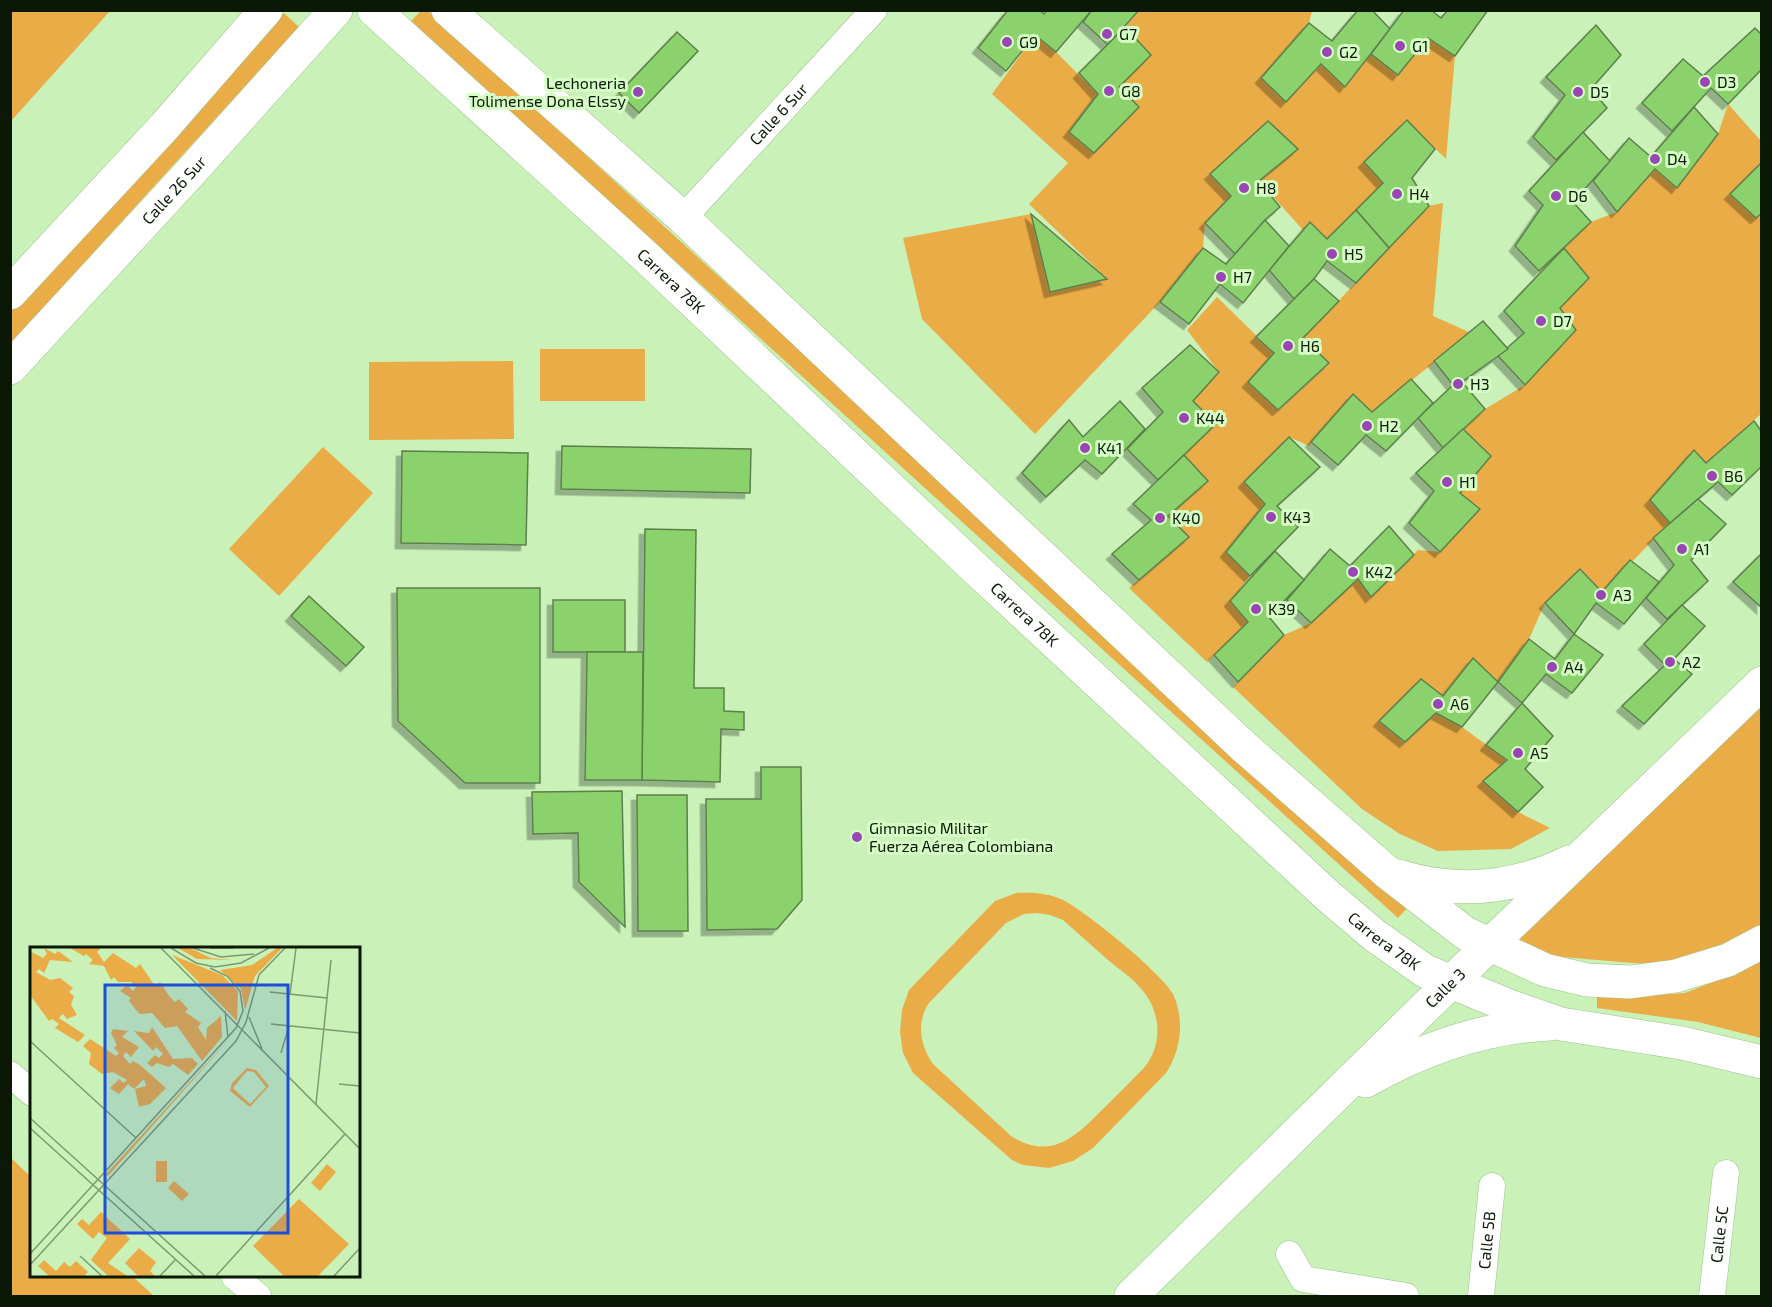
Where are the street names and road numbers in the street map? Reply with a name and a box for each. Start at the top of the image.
street label: Calle 6 Sur [745,79,811,149]
street label: Calle 26 Sur [138,151,210,228]
street label: Carrera 78K [634,244,709,317]
street label: Carrera 78K [987,578,1063,650]
street label: Carrera 78K [1345,907,1425,974]
street label: Calle 3 [1421,964,1469,1011]
street label: Calle 5C [1706,1205,1731,1264]
street label: Calle 5B [1474,1210,1498,1270]

